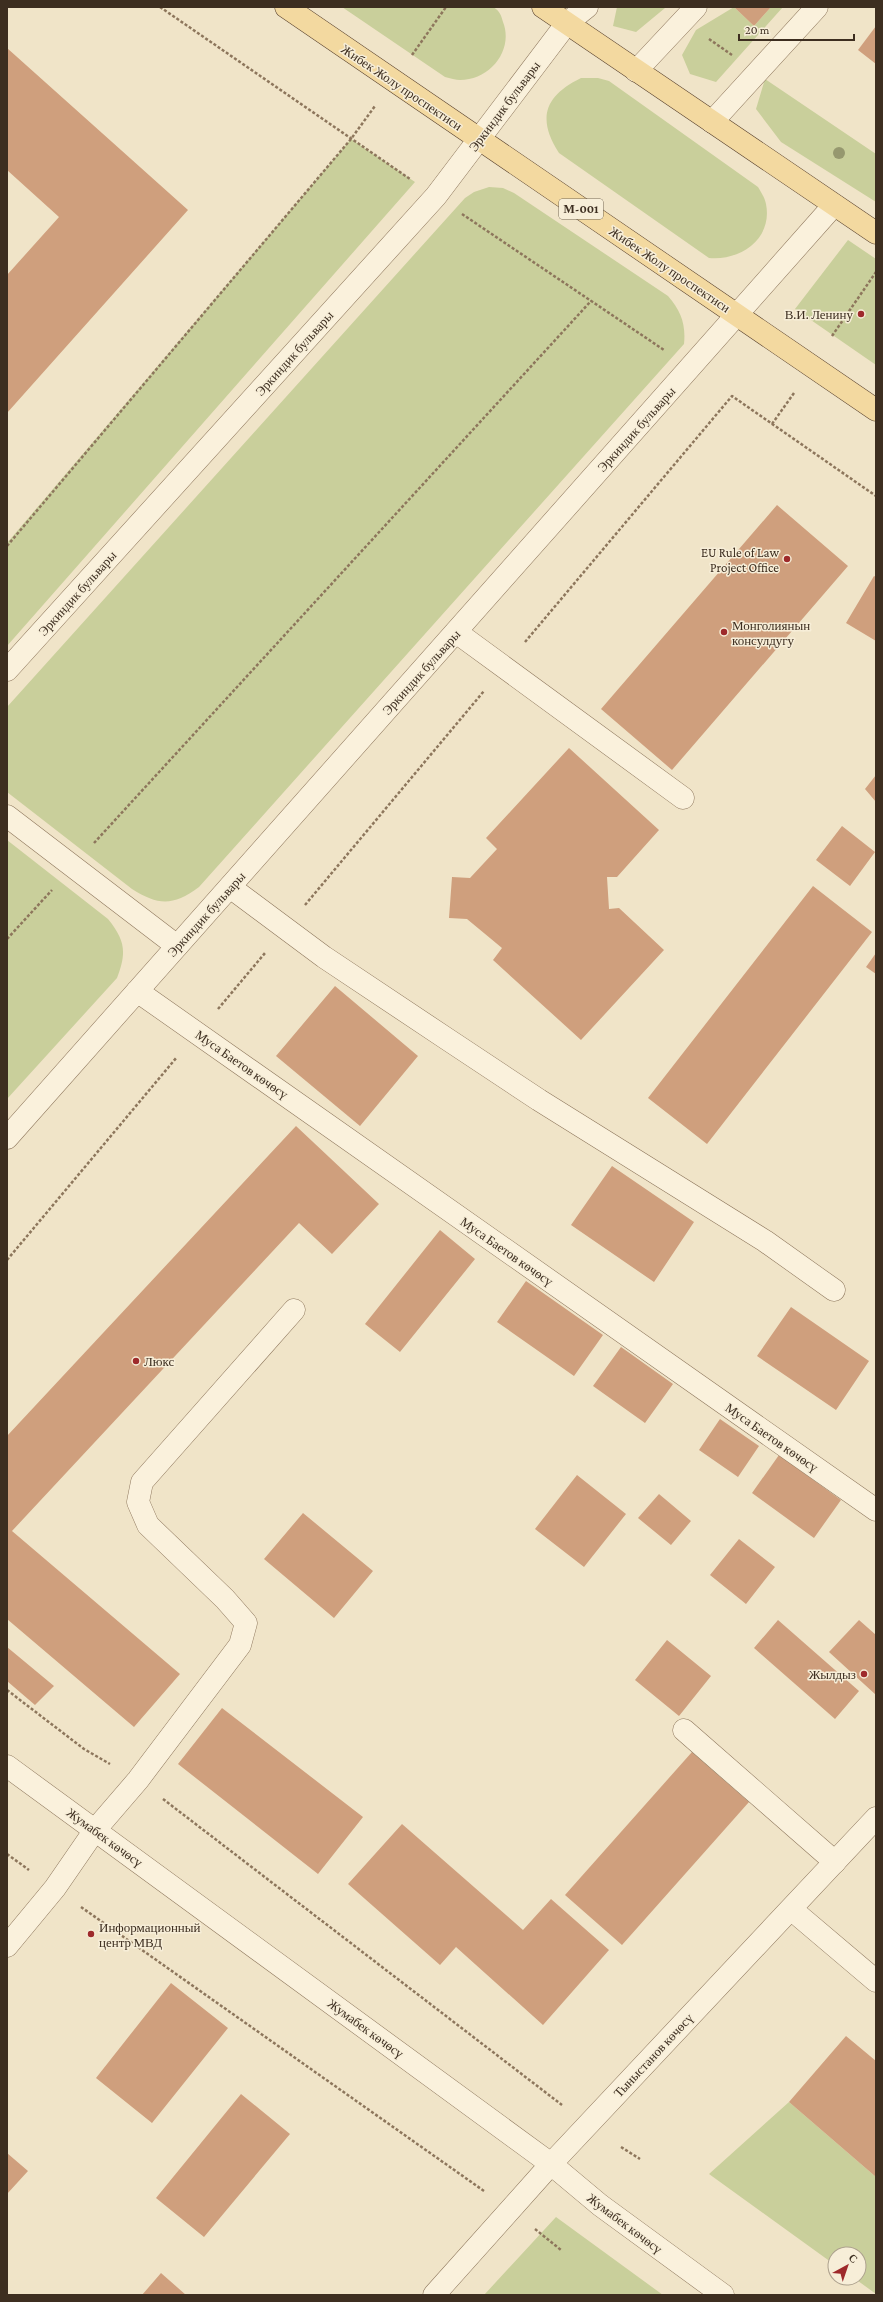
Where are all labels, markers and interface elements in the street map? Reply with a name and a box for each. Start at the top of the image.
scale bar [739,16,854,42]
text: 20 m [745,23,770,37]
street label: Жибек Жолу проспектиси [338,41,465,134]
street label: Эркиндик бульвары [466,58,543,154]
road number: М-001 [559,199,603,219]
street label: Жибек Жолу проспектиси [606,223,733,316]
place label: В.И. Ленину [785,307,853,322]
street label: Эркиндик бульвары [252,308,337,399]
marker: В.И. Ленину [856,309,866,319]
street label: Эркиндик бульвары [594,384,679,475]
place label: EU Rule of Law Project Office [701,545,779,576]
street label: Эркиндик бульвары [35,548,120,639]
marker: EU Rule of Law Project Office [782,554,792,564]
place label: Монголиянын консулдугу [732,618,810,648]
street label: Эркиндик бульвары [379,627,464,718]
marker: Монголиянын консулдугу [719,627,729,637]
street label: Эркиндик бульвары [164,869,249,960]
street label: Муса Баетов көчөсү [193,1027,291,1102]
street label: Муса Баетов көчөсү [458,1214,556,1289]
place label: Люкс [144,1354,175,1369]
marker: Люкс [131,1356,141,1366]
street label: Муса Баетов көчөсү [723,1400,821,1475]
place label: Жылдыз [809,1667,856,1682]
marker: Жылдыз [859,1669,869,1679]
street label: Жумабек көчөсү [64,1805,146,1870]
place label: Информационный центр МВД [99,1920,201,1950]
marker: Информационный центр МВД [86,1929,96,1939]
street label: Жумабек көчөсү [325,1996,407,2061]
street label: Тыныстанов көчөсү [611,2010,696,2100]
street label: Жумабек көчөсү [584,2190,666,2257]
north arrow [827,2246,867,2286]
text: С [847,2251,860,2266]

